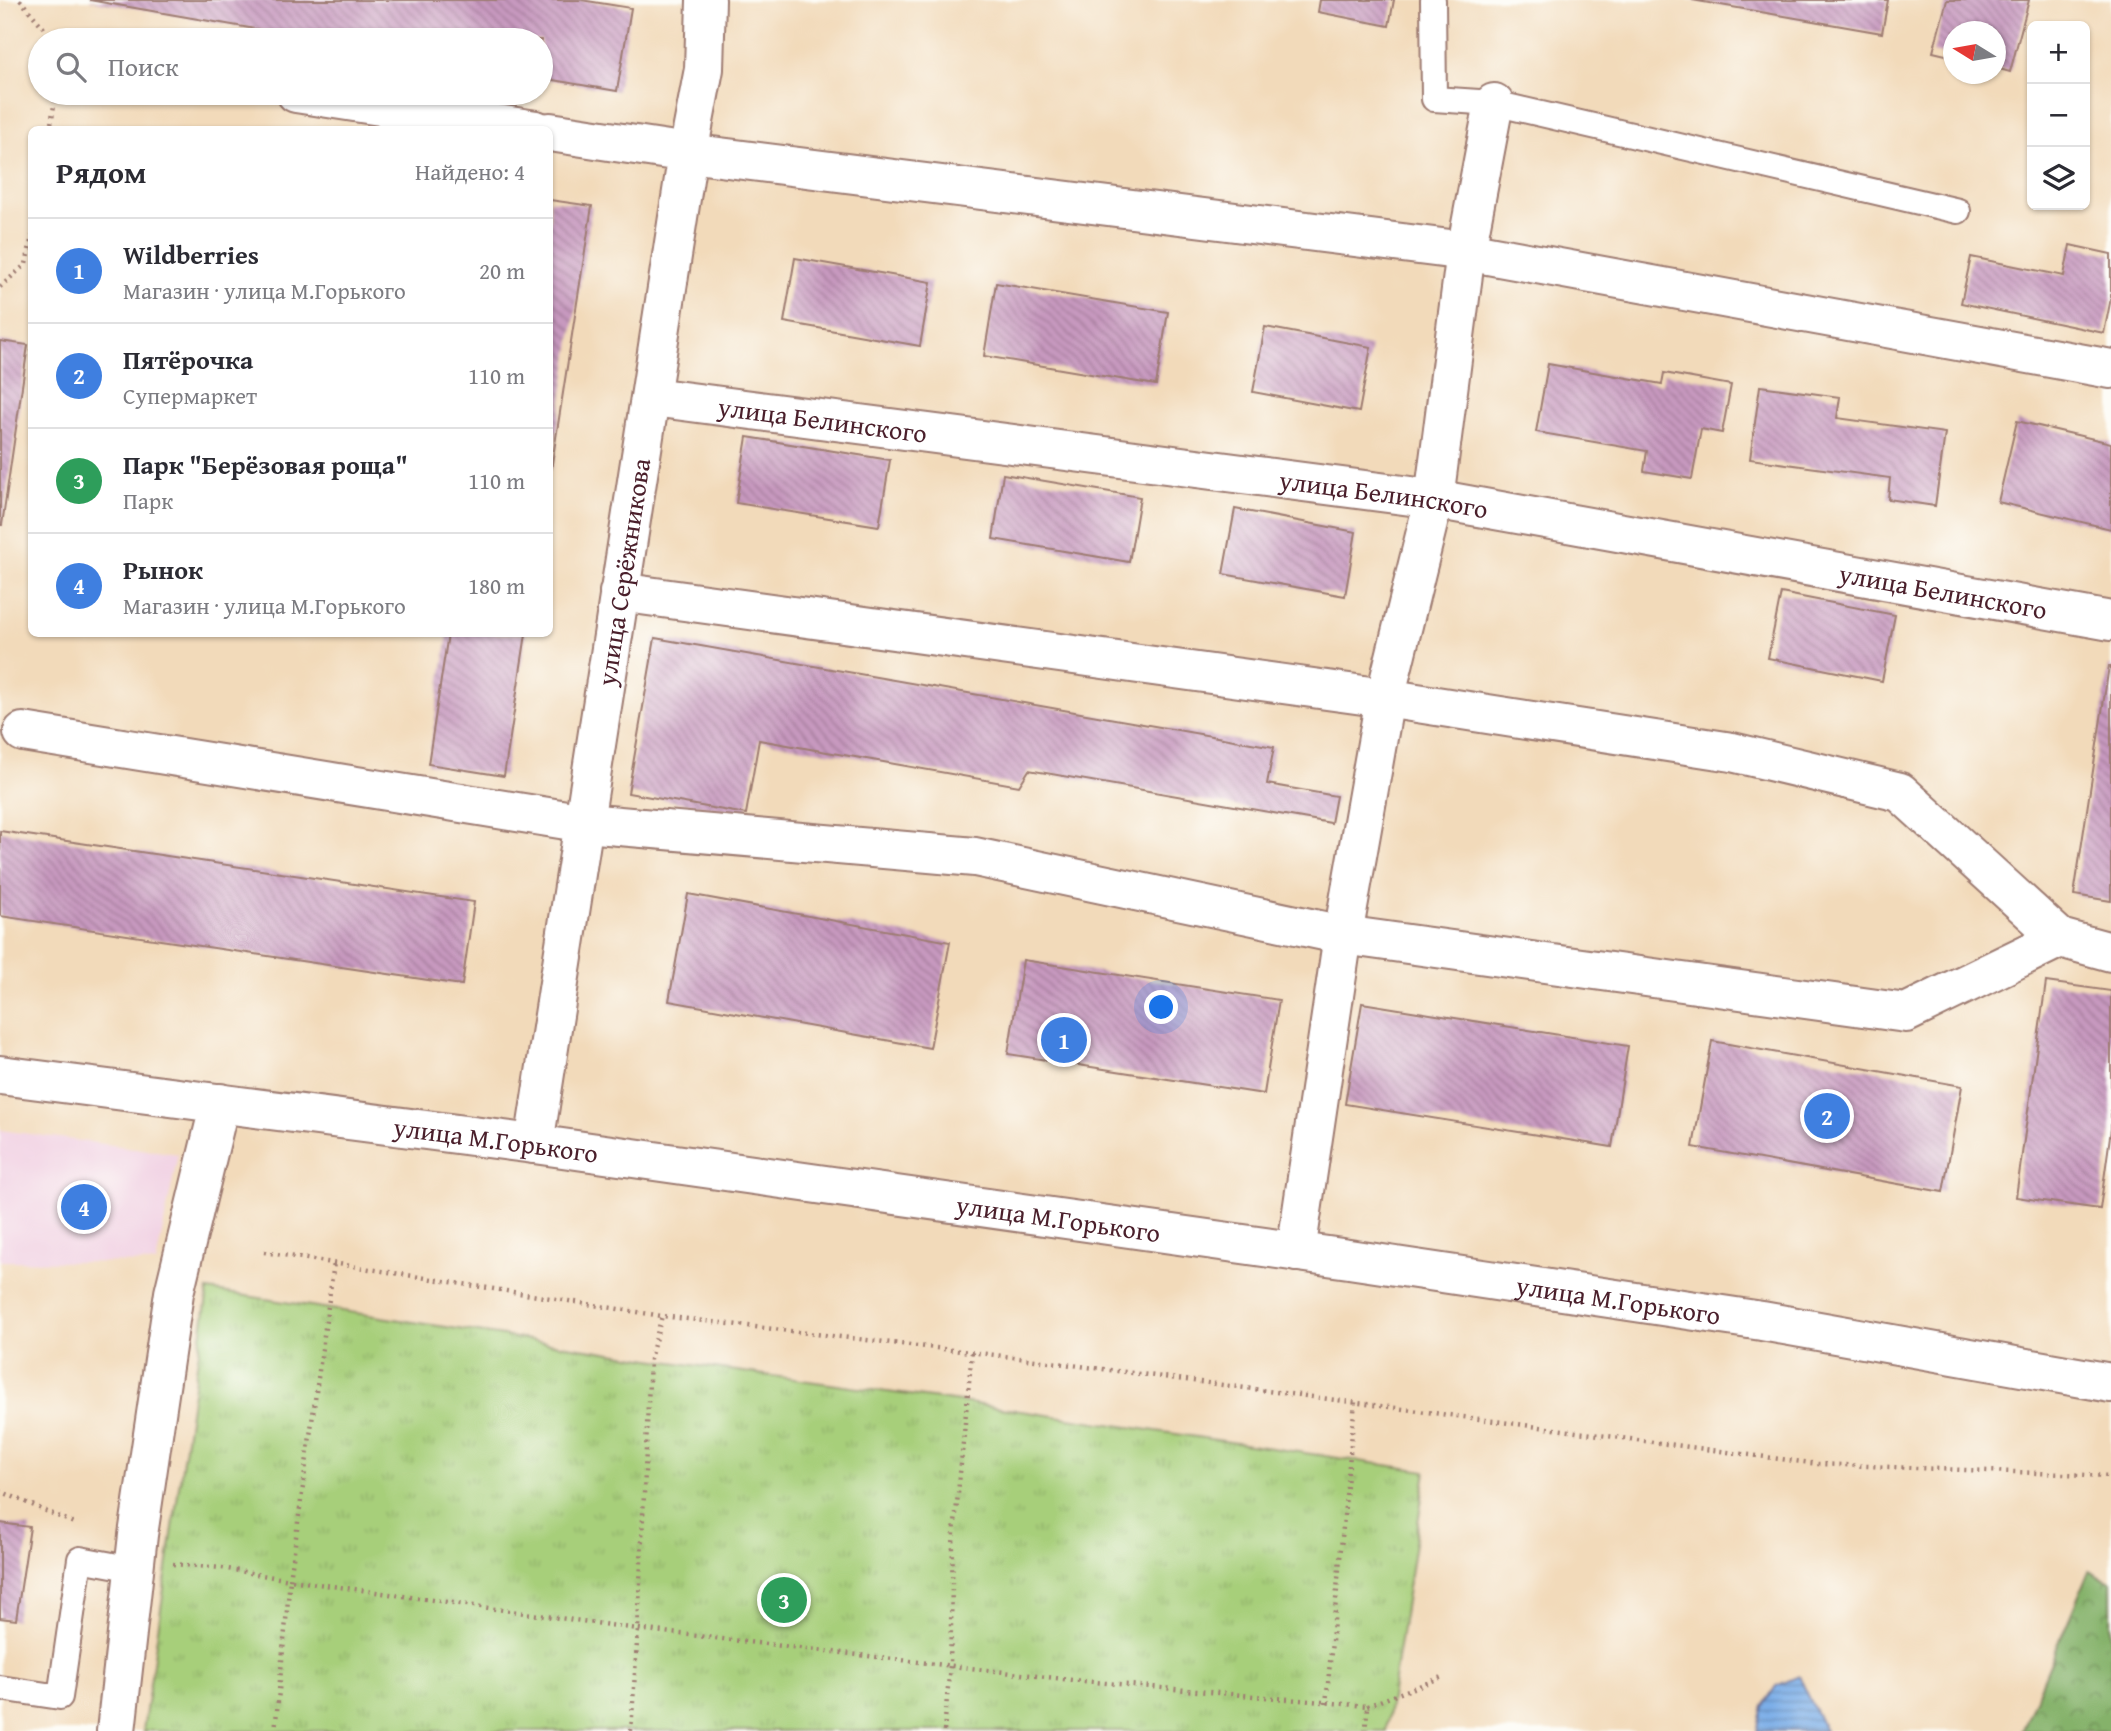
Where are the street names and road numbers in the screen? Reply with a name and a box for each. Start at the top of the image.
street label: улица Белинского [715,386,929,452]
street label: улица Серёжникова [586,455,660,690]
street label: улица Белинского [1276,459,1491,528]
street label: улица Белинского [1835,553,2050,629]
street label: улица М.Горького [390,1106,601,1172]
street label: улица М.Горького [953,1184,1163,1252]
street label: улица М.Горького [1513,1265,1723,1334]

